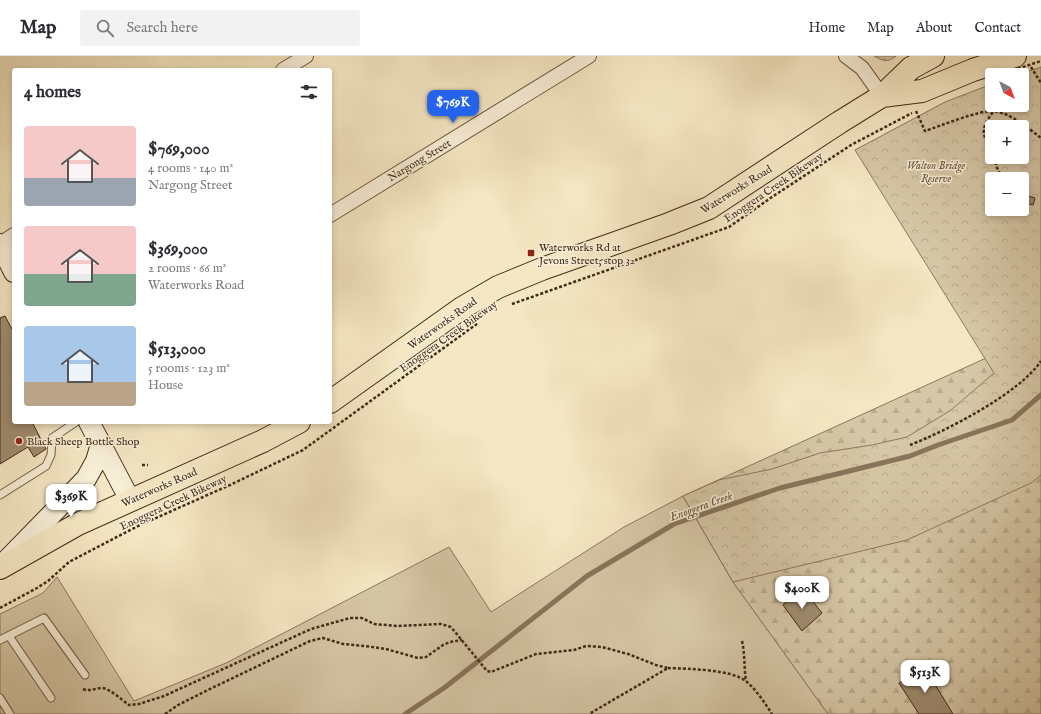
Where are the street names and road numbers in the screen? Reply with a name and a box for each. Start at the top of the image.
street label: Nargong Street [385,136,454,185]
street label: Enoggera Creek Bikeway [721,149,826,226]
street label: Waterworks Road [698,162,775,217]
street label: Waterworks Road [405,295,480,353]
street label: Enoggera Creek Bikeway [397,297,501,376]
street label: Waterworks Road [119,465,200,511]
street label: Enoggera Creek Bikeway [118,472,230,534]

